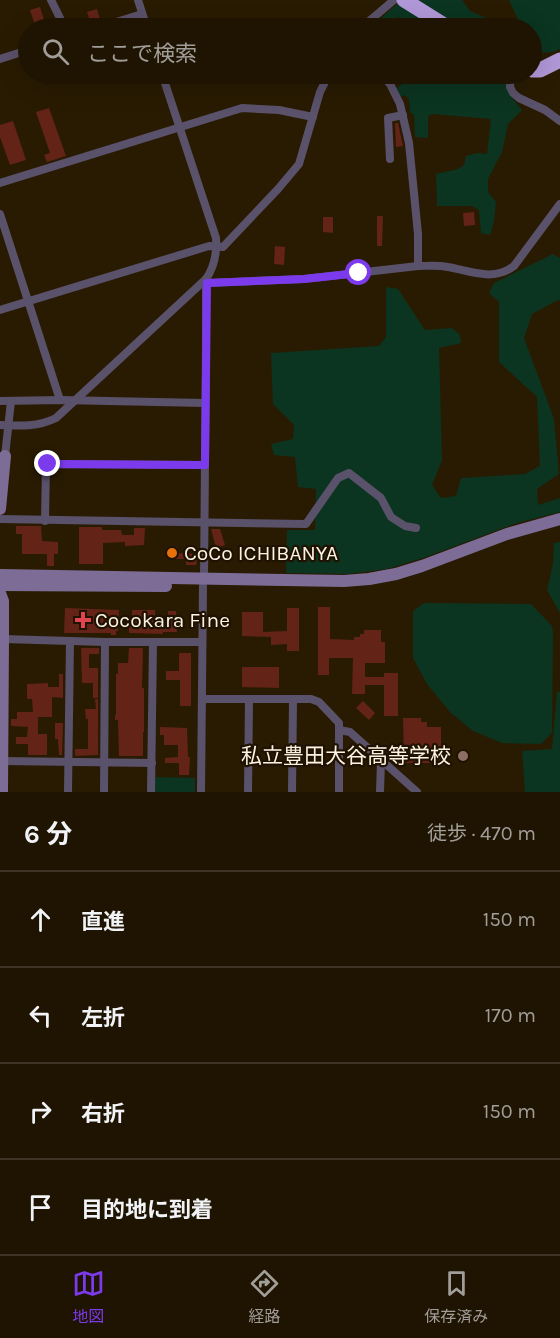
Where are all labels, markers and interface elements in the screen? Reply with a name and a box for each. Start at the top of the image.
search box [18,18,542,84]
icon: search [39,35,72,68]
text: ここで検索 [87,41,197,67]
route start [345,259,371,285]
route end [34,450,60,476]
place label: CoCo ICHIBANYA [184,541,338,565]
marker: CoCo ICHIBANYA [165,546,179,560]
place label: Cocokara Fine [95,608,230,632]
marker: Cocokara Fine [76,613,90,627]
place label: 私立豊田大谷高等学校 [241,744,451,768]
marker: 私立豊田大谷高等学校 [456,749,470,763]
text: 6 分 [24,819,72,850]
text: 徒歩 · 470 m [427,822,536,845]
icon: ahead [24,903,57,936]
text: 150 m [483,908,536,931]
text: 直進 [81,909,125,935]
icon: left [24,999,57,1032]
text: 170 m [485,1004,536,1027]
text: 左折 [81,1005,125,1031]
icon: right [24,1095,57,1128]
text: 150 m [483,1100,536,1123]
text: 右折 [81,1101,125,1127]
icon: arrive [24,1191,57,1224]
text: 目的地に到着 [81,1197,213,1223]
tab: 地図 [72,1267,105,1327]
tab: 経路 [248,1267,281,1327]
tab: 保存済み [424,1267,488,1327]

